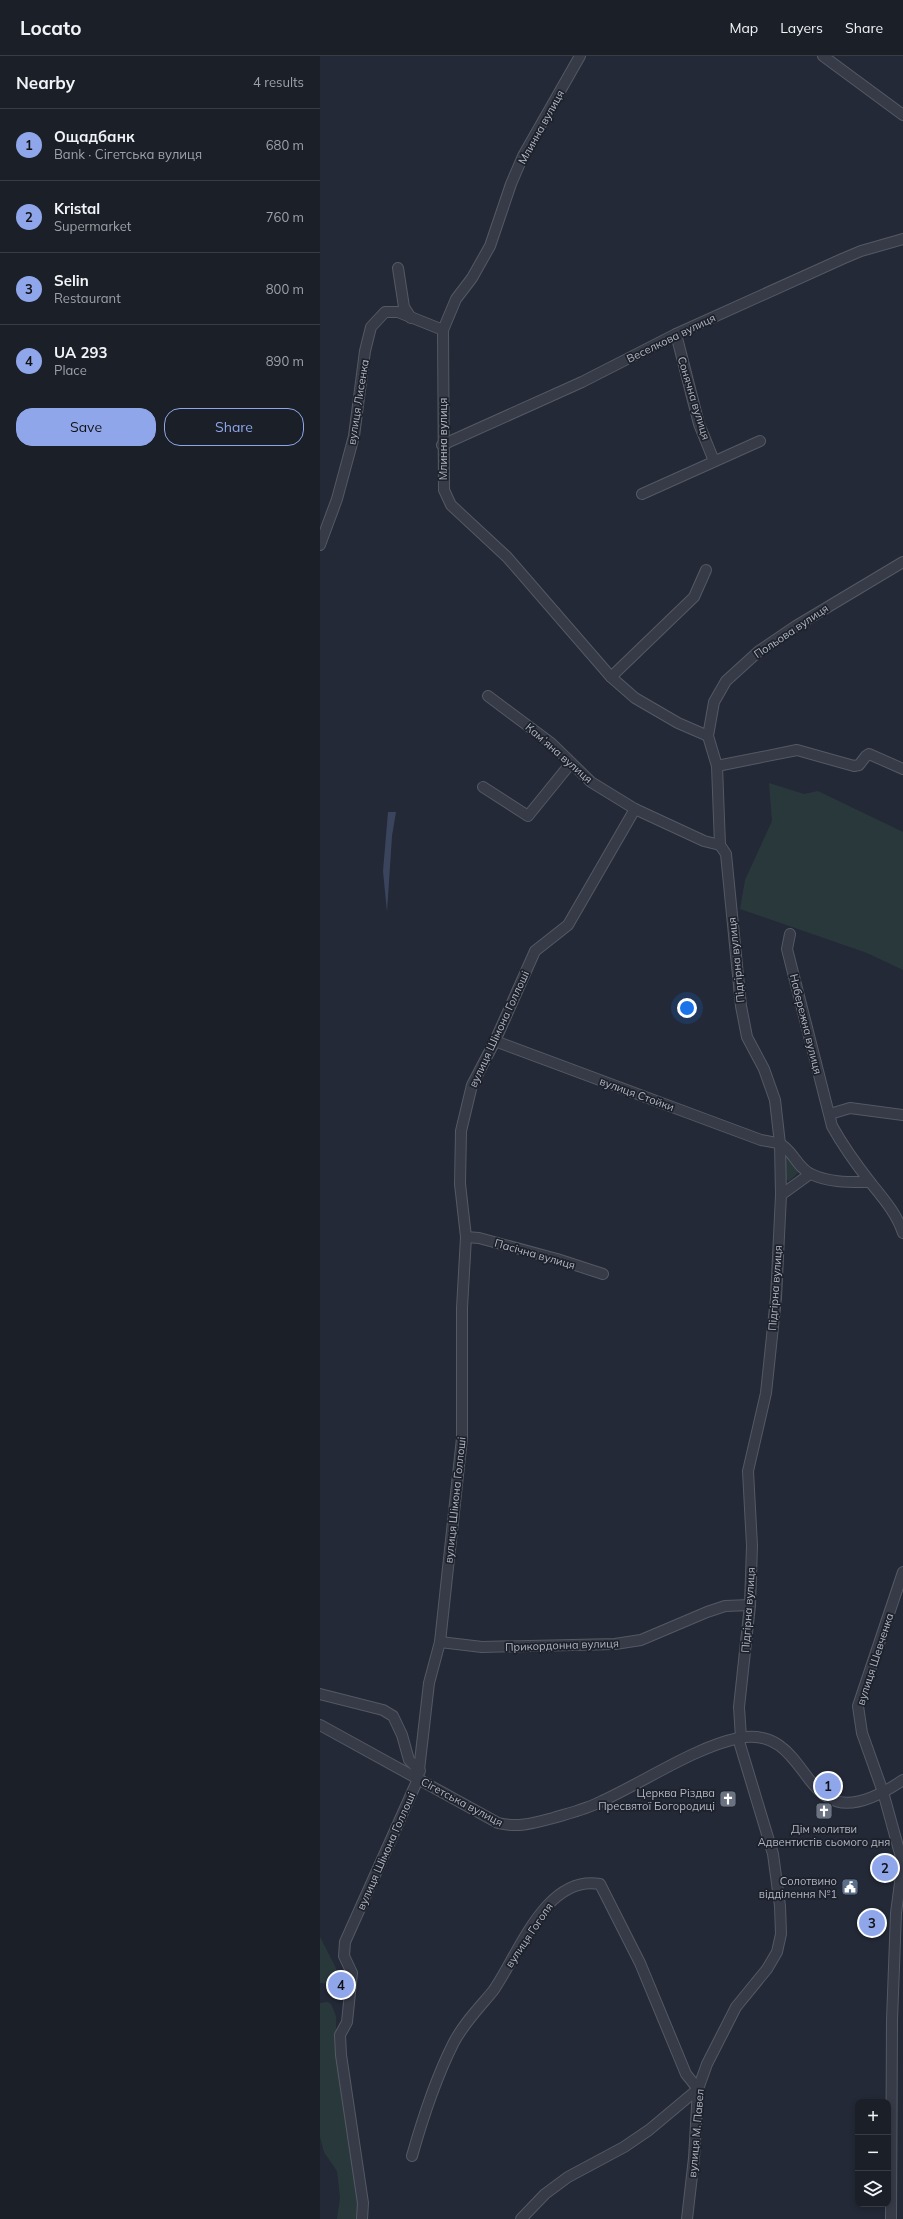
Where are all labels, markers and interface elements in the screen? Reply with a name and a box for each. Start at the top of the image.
text: Locato [20,16,81,40]
text: Map [729,19,758,37]
text: Layers [780,19,823,37]
text: Share [845,19,883,37]
text: Nearby [16,72,75,93]
text: 4 results [253,74,304,90]
street label: Млинна вулиця [515,87,567,167]
text: Ощадбанк [54,127,134,146]
text: 1 [25,137,33,153]
text: 680 m [266,137,304,153]
text: Bank · Сігетська вулиця [54,146,202,162]
text: Kristal [54,199,100,218]
text: 2 [25,209,33,225]
text: 760 m [266,209,304,225]
text: Supermarket [54,218,131,234]
text: Selin [54,271,89,290]
text: 3 [25,281,33,297]
text: 800 m [266,281,304,297]
text: Restaurant [54,290,121,306]
street label: Веселкова вулиця [624,310,718,366]
text: UA 293 [54,343,107,362]
text: 4 [25,353,33,369]
text: 890 m [266,353,304,369]
street label: Сонячна вулиця [675,355,713,441]
street label: вулиця Лисенка [344,358,372,446]
text: Place [54,362,87,378]
street label: Млинна вулиця [436,398,450,480]
button: Save [16,408,156,446]
button: Share [164,408,304,446]
street label: Польова вулиця [751,601,831,661]
street label: Камʼяна вулиця [522,720,596,786]
street label: Підгірна вулиця [725,917,747,1003]
street label: вулиця Шімона Голлоші [466,968,532,1090]
street label: Набережна вулиця [787,972,825,1076]
your location [677,998,697,1018]
street label: вулиця Стойки [598,1074,676,1114]
street label: Пасічна вулиця [493,1236,577,1272]
street label: Підгірна вулиця [765,1245,785,1331]
street label: вулиця Шімона Голлоші [441,1436,469,1564]
street label: Підгірна вулиця [738,1567,758,1653]
street label: вулиця Шевченка [854,1611,896,1707]
street label: Прикордонна вулиця [505,1636,619,1654]
pin: 1 [815,1771,841,1801]
street label: Сігетська вулиця [419,1774,505,1830]
place label: Церква Різдва Пресвятої Богородиці [598,1786,715,1813]
church icon: Церква Різдва Пресвятої Богородиці [718,1789,738,1809]
street label: вулиця Шімона Голлоші [354,1790,418,1912]
church icon: Дім молитви Адвентистів сьомого дня [814,1801,834,1821]
place label: Дім молитви Адвентистів сьомого дня [758,1822,890,1849]
pin: 2 [872,1853,898,1883]
place label: Солотвино відділення №1 [759,1874,837,1901]
public building icon: Солотвино відділення №1 [840,1877,860,1897]
street label: вулиця Гоголя [502,1900,556,1970]
pin: 3 [859,1908,885,1938]
pin: 4 [328,1970,354,2000]
street label: вулиця М. Павел [685,2088,707,2178]
map controls [855,2099,891,2207]
button: + [855,2099,891,2135]
button: − [855,2135,891,2171]
button: layers [855,2171,891,2207]

